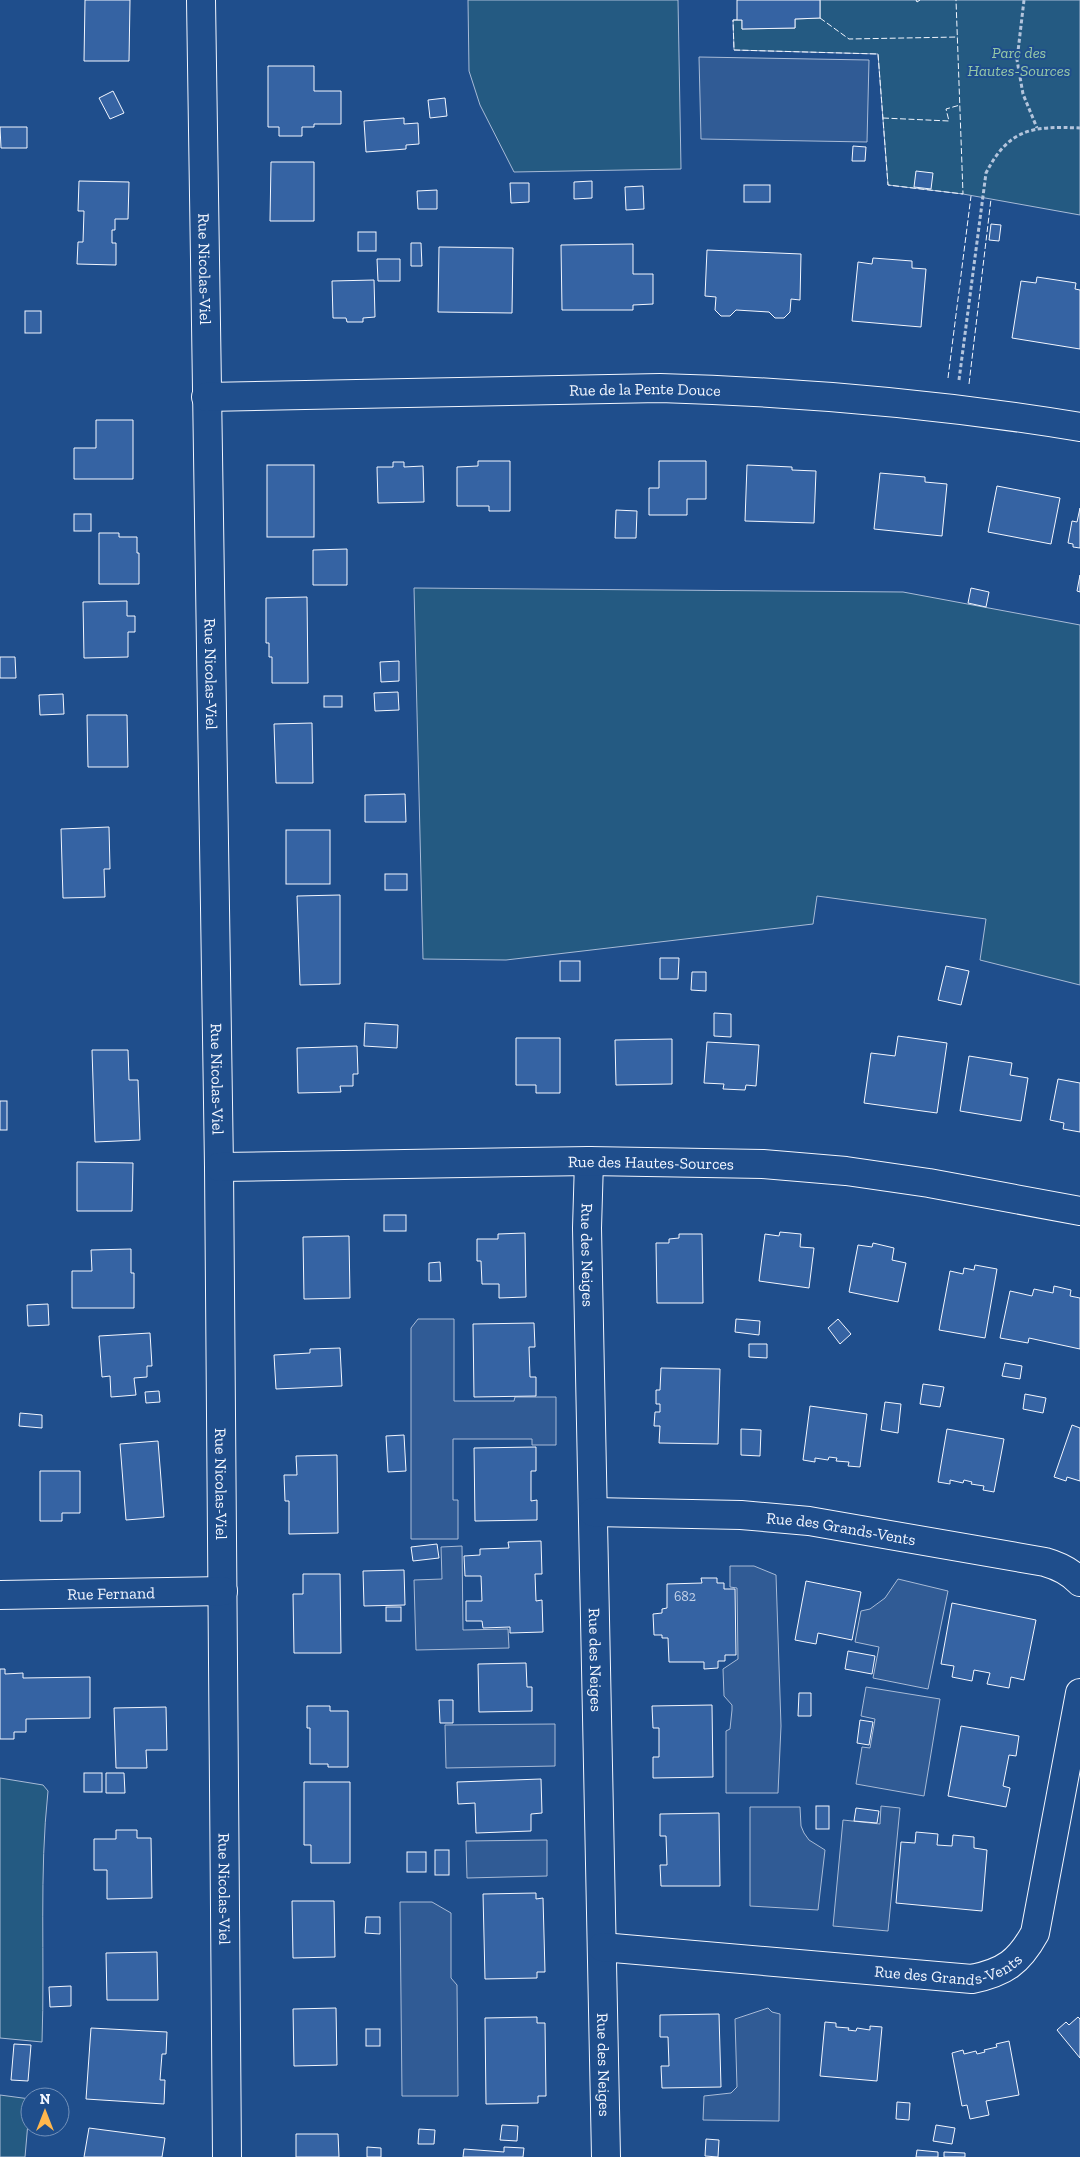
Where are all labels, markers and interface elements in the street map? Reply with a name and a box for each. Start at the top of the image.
park label: Parc des Hautes-Sources [968,43,1071,80]
street label: Rue Nicolas-Viel [194,213,215,325]
street label: Rue de la Pente Douce [569,379,721,400]
street label: Rue Nicolas-Viel [201,618,221,730]
street label: Rue Nicolas-Viel [207,1023,228,1135]
street label: Rue des Hautes-Sources [568,1152,734,1173]
street label: Rue des Neiges [577,1203,598,1307]
street label: Rue Nicolas-Viel [211,1428,231,1540]
street label: Rue des Grands-Vents [765,1508,917,1549]
street label: Rue Fernand [67,1583,155,1604]
house number: 682 [674,1588,696,1605]
street label: Rue des Neiges [585,1608,606,1712]
street label: Rue Nicolas-Viel [214,1833,234,1945]
street label: Rue des Grands-Vents [874,1950,1026,1989]
street label: Rue des Neiges [593,2013,614,2117]
north arrow [20,2087,70,2137]
text: N [40,2091,51,2108]

